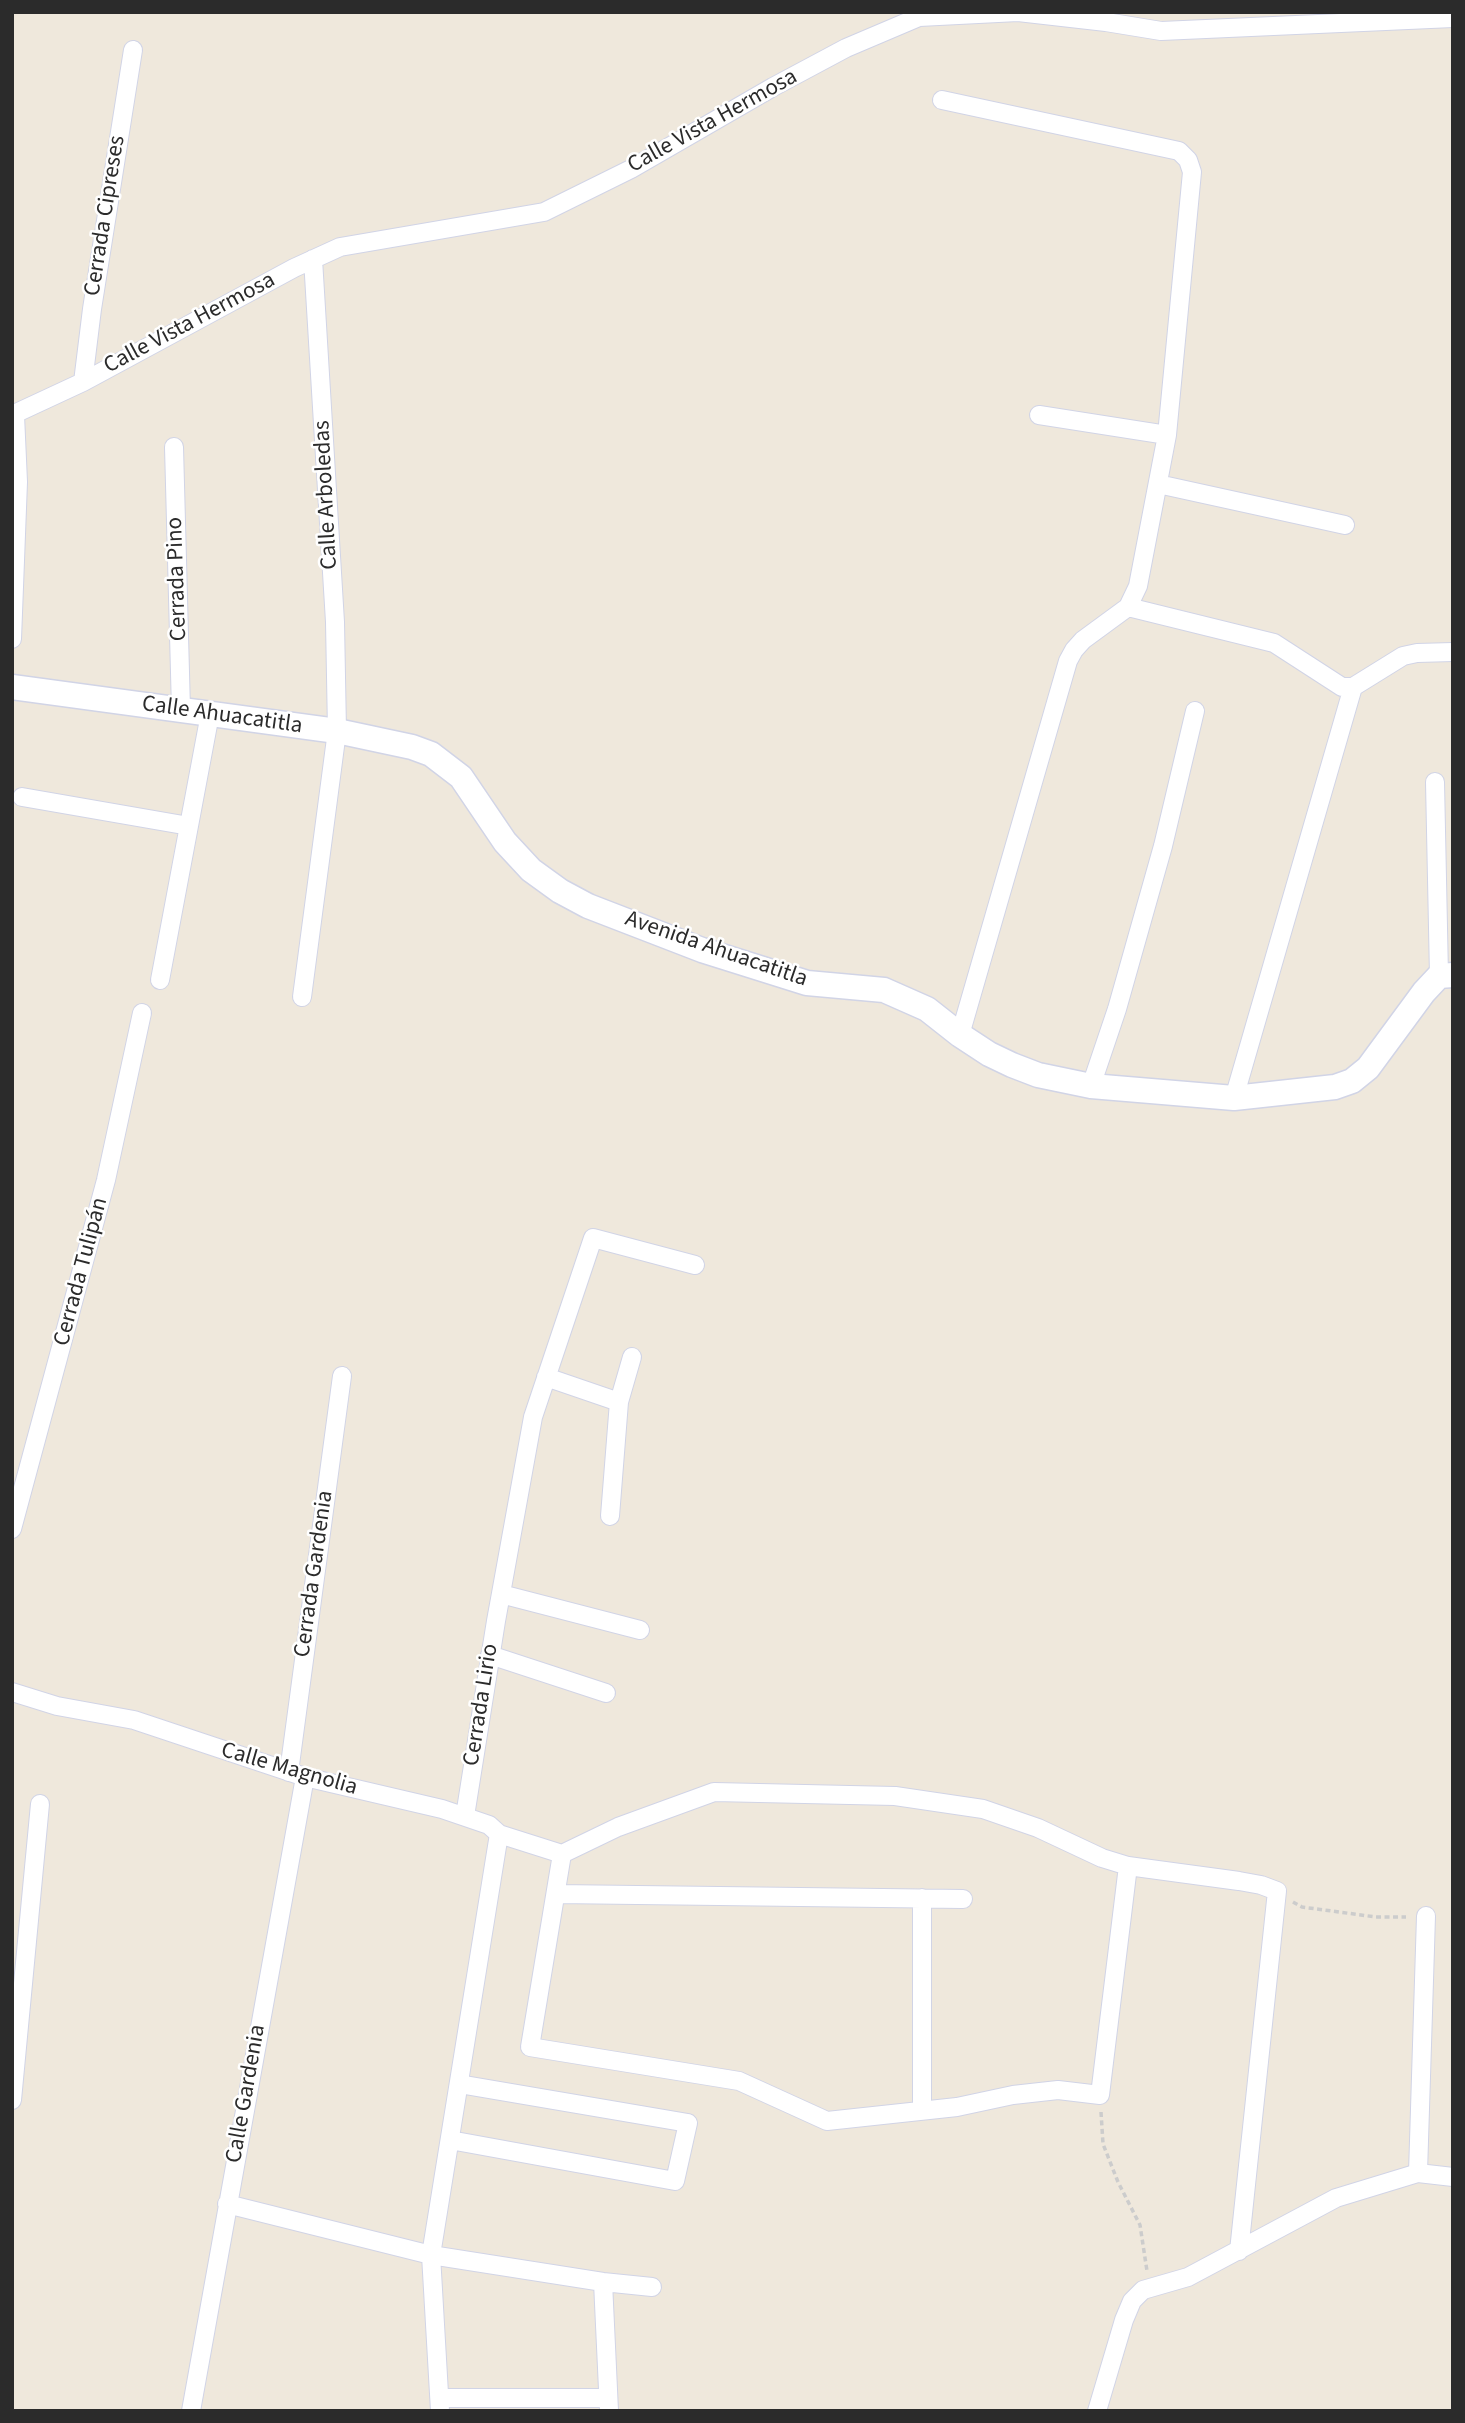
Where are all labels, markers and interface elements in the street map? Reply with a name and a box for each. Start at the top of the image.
street label: Calle Vista Hermosa [623,64,803,180]
street label: Cerrada Cipreses [80,134,132,298]
street label: Calle Vista Hermosa [100,267,280,381]
street label: Calle Arboledas [309,420,345,570]
street label: Cerrada Pino [162,516,194,642]
street label: Calle Ahuacatitla [140,691,304,741]
street label: Avenida Ahuacatitla [621,906,811,994]
street label: Cerrada Tulipán [49,1195,115,1349]
street label: Cerrada Gardenia [290,1489,340,1659]
street label: Cerrada Lirio [459,1642,505,1768]
street label: Calle Magnolia [218,1737,360,1803]
street label: Calle Gardenia [221,2023,273,2165]

